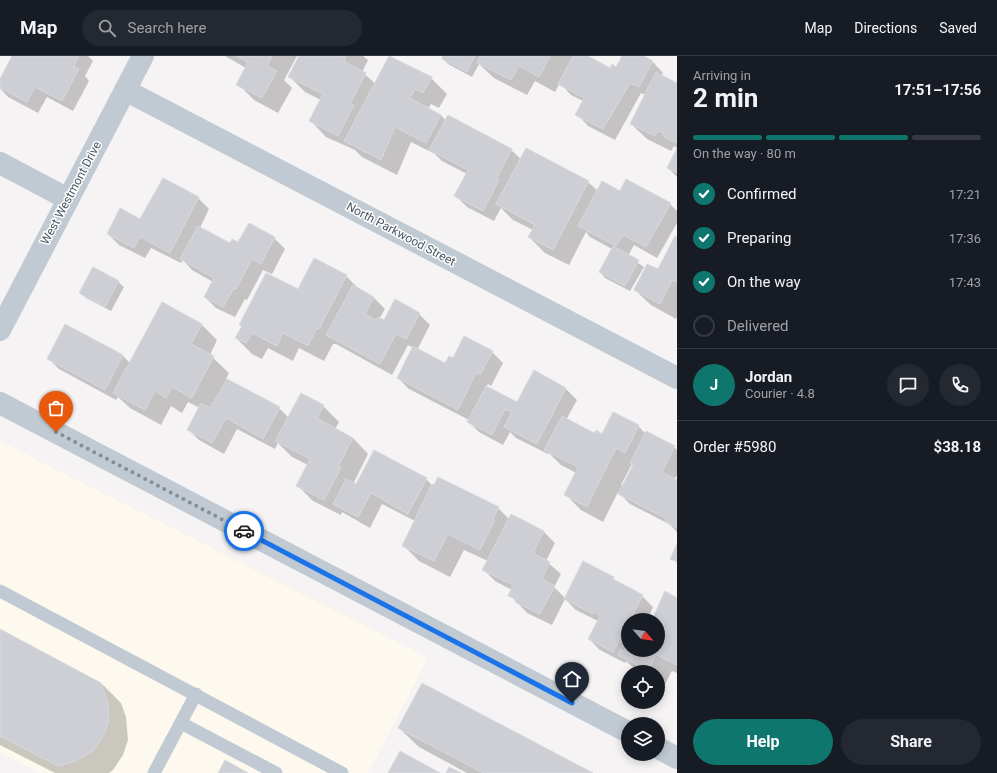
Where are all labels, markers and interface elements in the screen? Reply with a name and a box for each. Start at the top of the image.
search box [82,10,362,46]
text: Map [20,16,58,39]
icon: search [96,17,118,39]
text: Search here [128,19,206,37]
text: Map [805,20,832,36]
text: Directions [854,20,917,36]
text: Saved [939,20,977,36]
text: Arriving in [693,68,751,83]
text: 17:51–17:56 [894,81,981,99]
text: 2 min [693,83,758,113]
street label: West Westmont Drive [38,139,104,247]
text: On the way · 80 m [693,146,796,161]
icon: check [693,183,715,205]
text: Confirmed [727,185,797,203]
text: 17:21 [949,187,981,202]
street label: North Parkwood Street [344,199,458,269]
icon: check [693,227,715,249]
text: Preparing [727,229,791,247]
text: 17:36 [949,231,981,246]
icon: check [693,271,715,293]
text: On the way [727,273,801,291]
text: 17:43 [949,275,981,290]
text: Delivered [727,317,789,335]
button: chat [887,364,929,406]
button: phone [939,364,981,406]
text: Jordan [745,368,792,386]
text: J [710,376,718,394]
text: Courier · 4.8 [745,386,815,401]
pin [39,391,73,432]
icon: bag [45,397,67,419]
text: Order #5980 [693,438,776,456]
text: $38.18 [934,438,981,456]
courier [224,511,264,551]
icon: car [233,520,255,542]
north arrow [621,613,665,657]
map controls [621,613,665,761]
pin [555,662,589,703]
button: locate [621,665,665,709]
icon: home [561,668,583,690]
button: layers [621,717,665,761]
button: Help [693,719,833,765]
button: Share [841,719,981,765]

